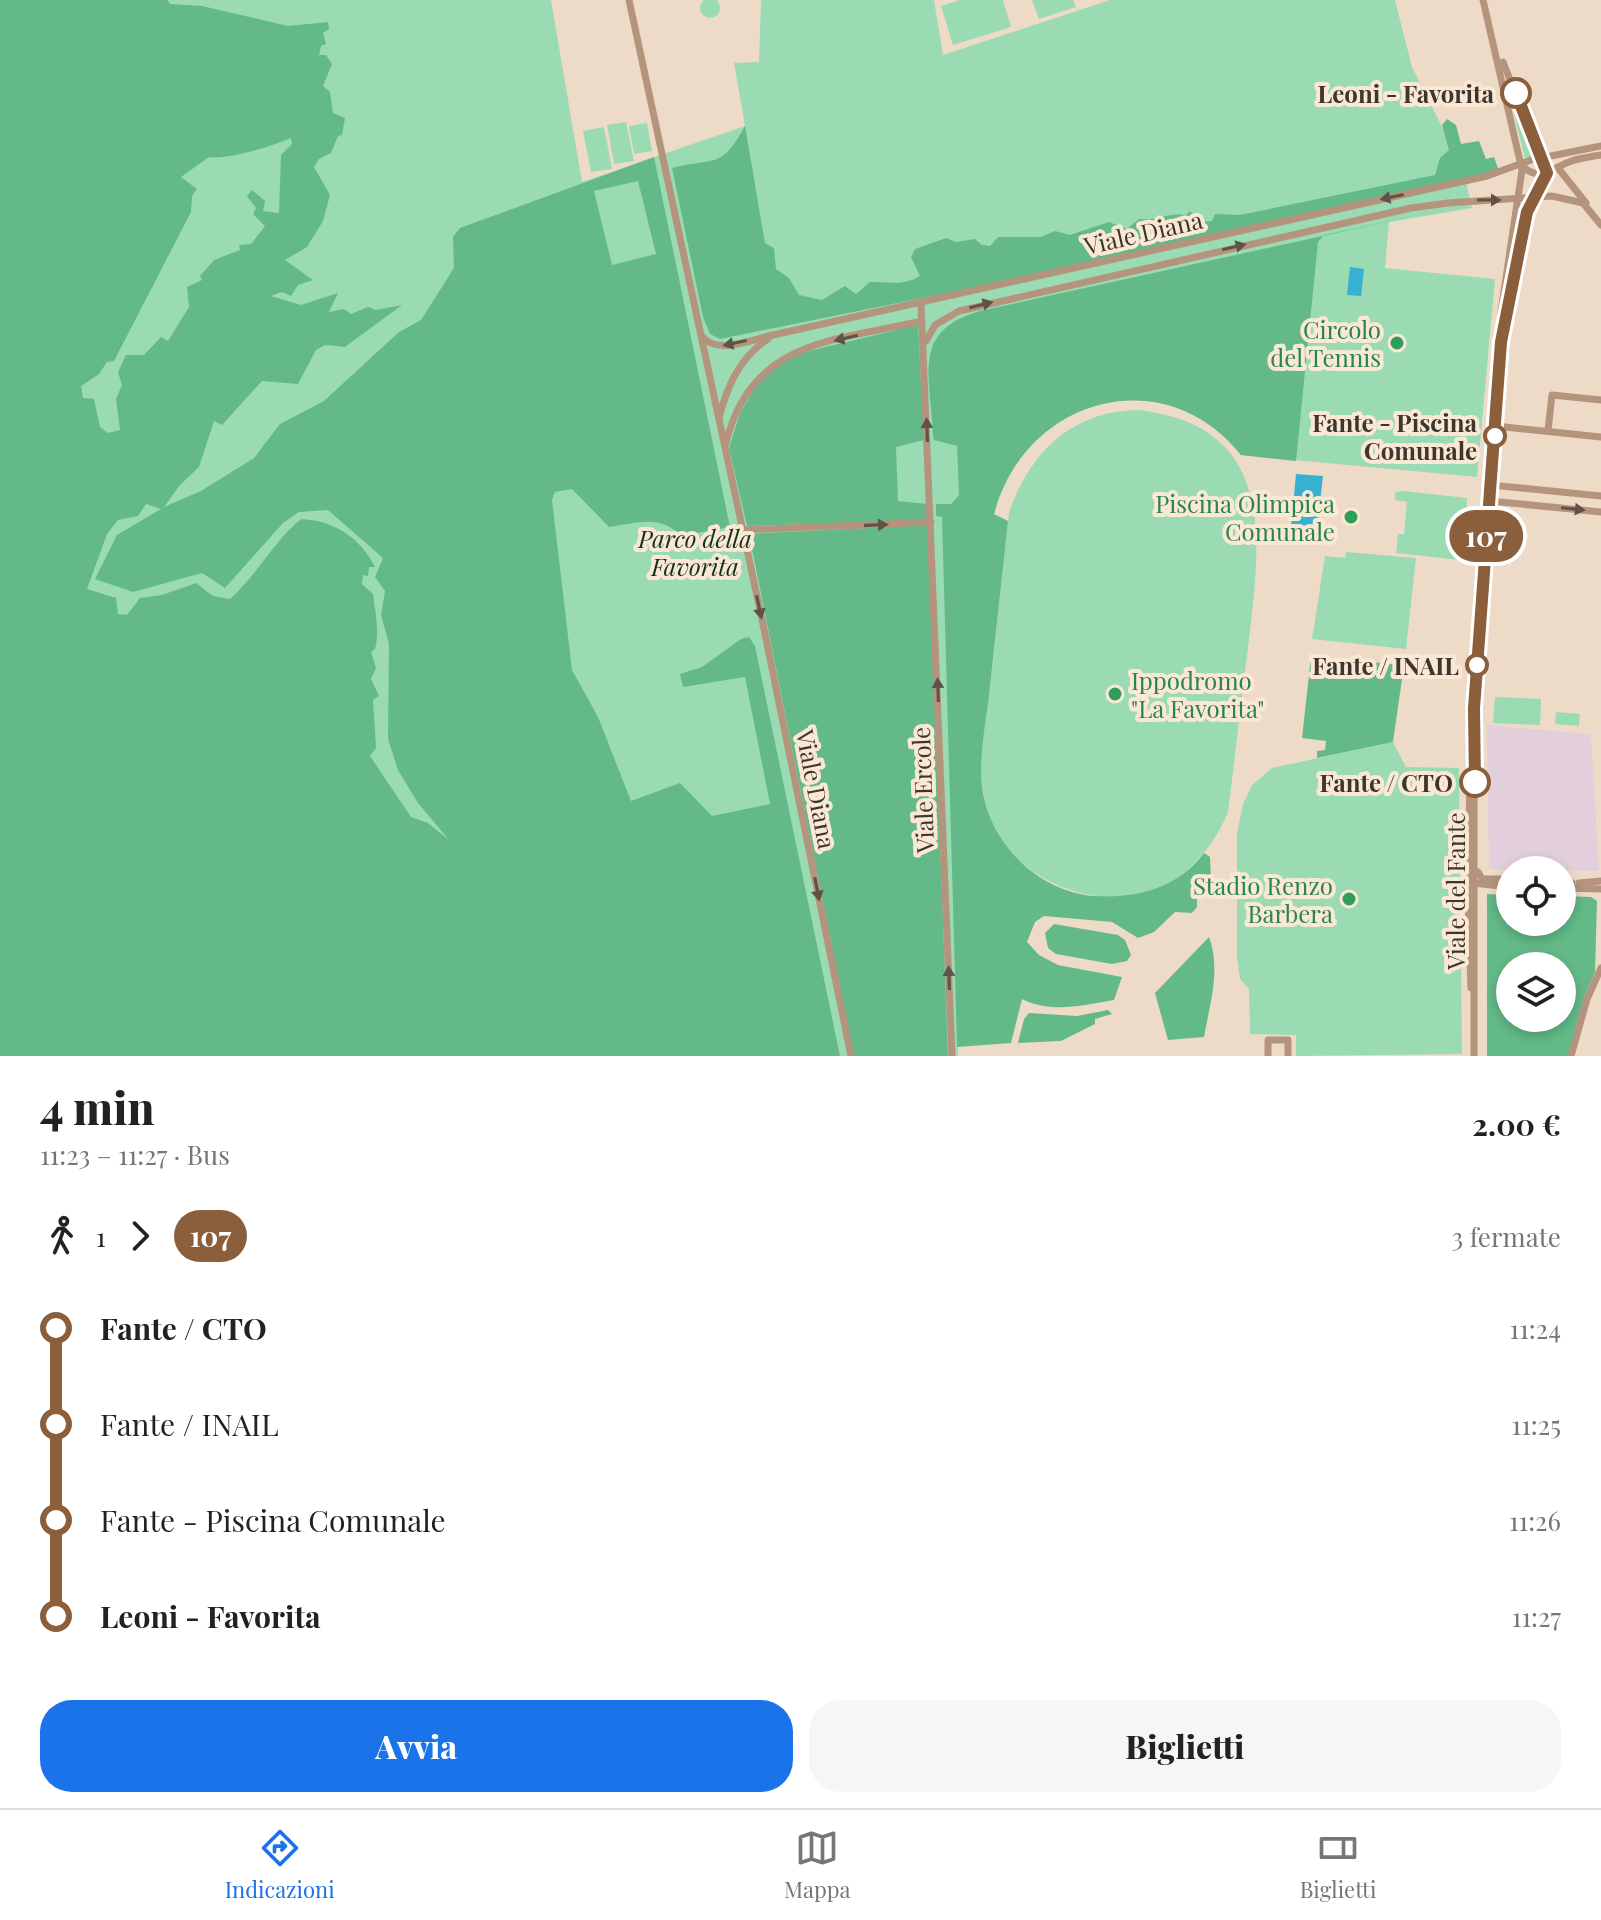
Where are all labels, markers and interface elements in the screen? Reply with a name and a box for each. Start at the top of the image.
place label: Leoni - Favorita [1318,77,1495,109]
marker: Leoni - Favorita [1501,78,1531,108]
one-way arrow [1380,191,1405,204]
one-way arrow [1477,194,1502,207]
street label: Viale Diana [1080,203,1205,261]
one-way arrow [1222,240,1247,253]
one-way arrow [968,299,993,311]
place label: Circolo del Tennis [1270,313,1381,373]
one-way arrow [834,332,859,345]
marker: Circolo del Tennis [1388,334,1406,352]
one-way arrow [723,337,748,350]
place label: Fante - Piscina Comunale [1312,406,1478,466]
one-way arrow [921,417,934,443]
marker: Fante - Piscina Comunale [1484,425,1506,447]
place label: Piscina Olimpica Comunale [1155,487,1335,547]
one-way arrow [1561,503,1586,516]
marker: Piscina Olimpica Comunale [1342,508,1360,526]
line badge: 107 [1440,510,1532,562]
text: 107 [1465,517,1507,554]
one-way arrow [864,518,889,531]
park label: Parco della Favorita [637,522,752,582]
one-way arrow [753,595,766,620]
place label: Fante / INAIL [1312,649,1459,681]
marker: Fante / INAIL [1466,654,1488,676]
place label: Ippodromo "La Favorita" [1131,664,1265,724]
one-way arrow [931,677,944,702]
marker: Ippodromo "La Favorita" [1106,685,1124,703]
street label: Viale Diana [790,726,844,851]
street label: Viale Ercole [904,726,940,855]
place label: Fante / CTO [1320,766,1453,798]
marker: Fante / CTO [1460,767,1490,797]
street label: Viale del Fante [1439,812,1471,971]
map controls [1496,856,1576,1032]
button: locate [1496,856,1576,936]
place label: Stadio Renzo Barbera [1193,869,1333,929]
one-way arrow [811,877,823,902]
marker: Stadio Renzo Barbera [1340,890,1358,908]
button: layers [1496,952,1576,1032]
one-way arrow [942,965,955,990]
text: 4 min [40,1077,155,1136]
text: 2.00 € [1472,1104,1561,1144]
text: 11:23 – 11:27 · Bus [40,1137,230,1172]
icon: walk [40,1214,84,1258]
icon: forward [118,1214,162,1258]
text: 107 [190,1217,231,1254]
text: 1 [96,1219,106,1254]
text: 3 fermate [1451,1219,1561,1254]
text: Fante / CTO [100,1308,267,1348]
text: 11:24 [1510,1311,1561,1346]
text: Fante / INAIL [100,1404,279,1444]
text: 11:25 [1512,1407,1561,1442]
text: Fante - Piscina Comunale [100,1500,446,1540]
text: 11:26 [1509,1503,1561,1538]
text: Leoni - Favorita [100,1596,320,1636]
text: 11:27 [1512,1599,1561,1634]
button: Avvia [40,1700,793,1792]
button: Biglietti [809,1700,1561,1792]
tab: Indicazioni [225,1826,335,1904]
tab: Mappa [784,1826,850,1904]
tab: Biglietti [1300,1826,1376,1904]

